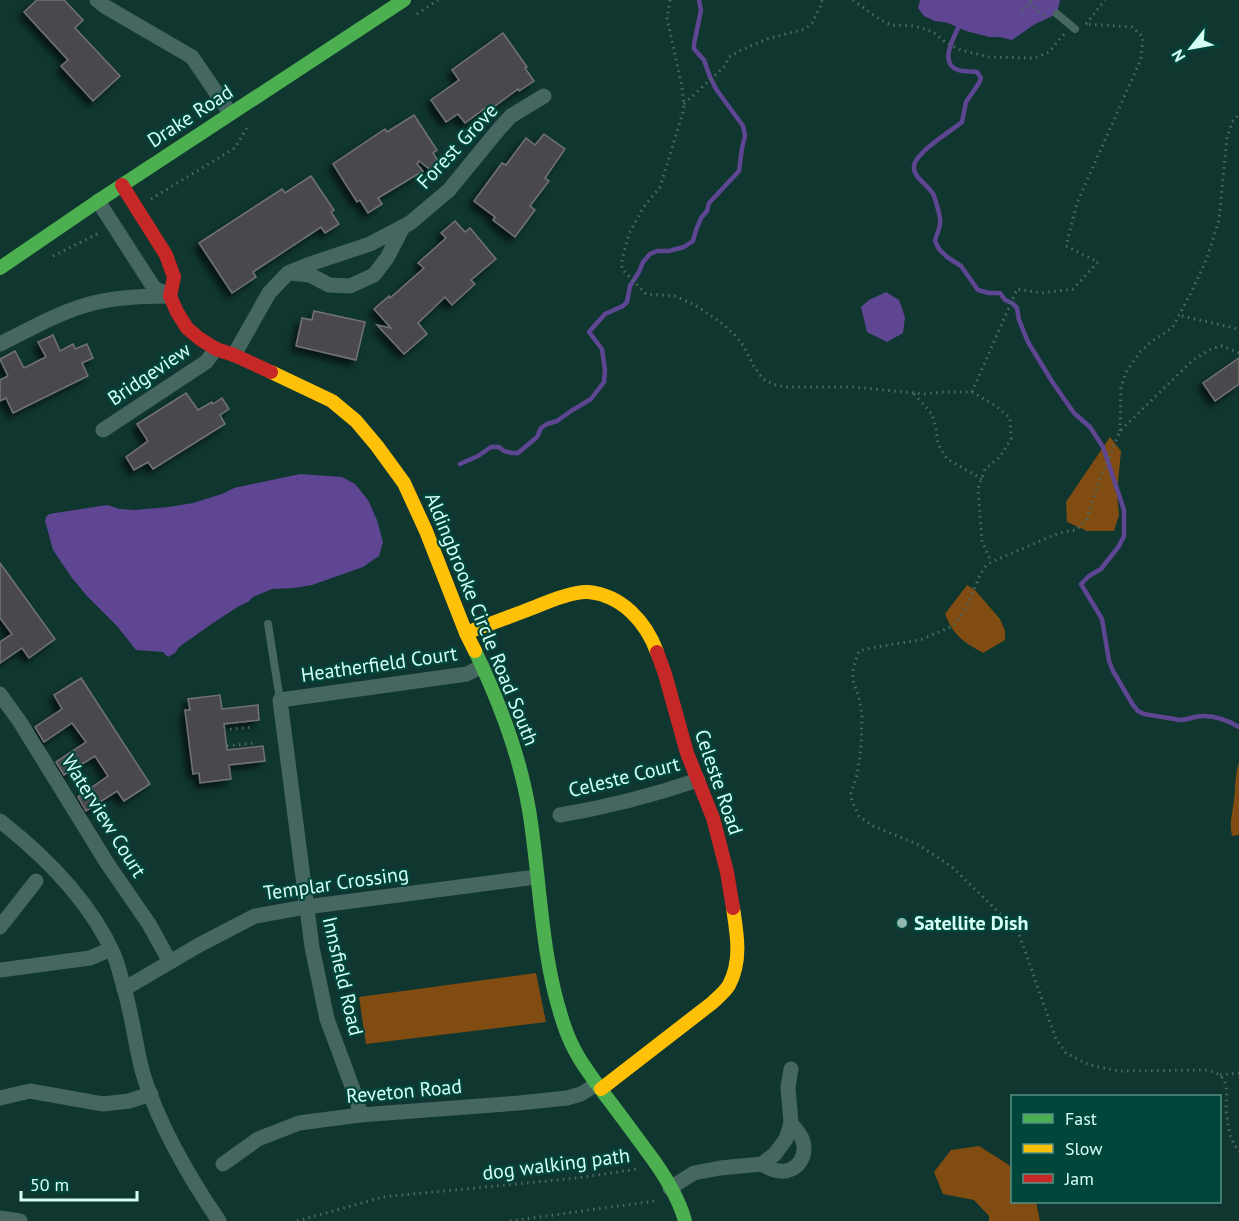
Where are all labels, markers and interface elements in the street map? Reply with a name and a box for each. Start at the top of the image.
north arrow [1161,18,1221,78]
text: N [1167,46,1189,65]
street label: Drake Road [142,79,238,153]
street label: Forest Grove [411,98,503,194]
street label: Bridgeview [102,337,196,411]
street label: Aldingbrooke Circle Road South [419,489,545,749]
street label: Heatherfield Court [299,640,459,688]
street label: Celeste Road [689,726,749,838]
street label: Waterview Court [56,750,152,882]
street label: Celeste Court [566,751,683,803]
street label: Templar Crossing [262,860,410,906]
place label: Satellite Dish [914,910,1028,936]
street label: Innsfield Road [317,914,369,1038]
marker: Satellite Dish [895,916,909,930]
street label: Reveton Road [345,1073,463,1109]
legend [1011,1095,1221,1203]
text: Fast [1065,1107,1097,1130]
text: Slow [1065,1137,1103,1160]
street label: dog walking path [481,1142,631,1186]
scale bar [21,1164,136,1202]
text: Jam [1064,1167,1094,1190]
text: 50 m [30,1173,69,1196]

